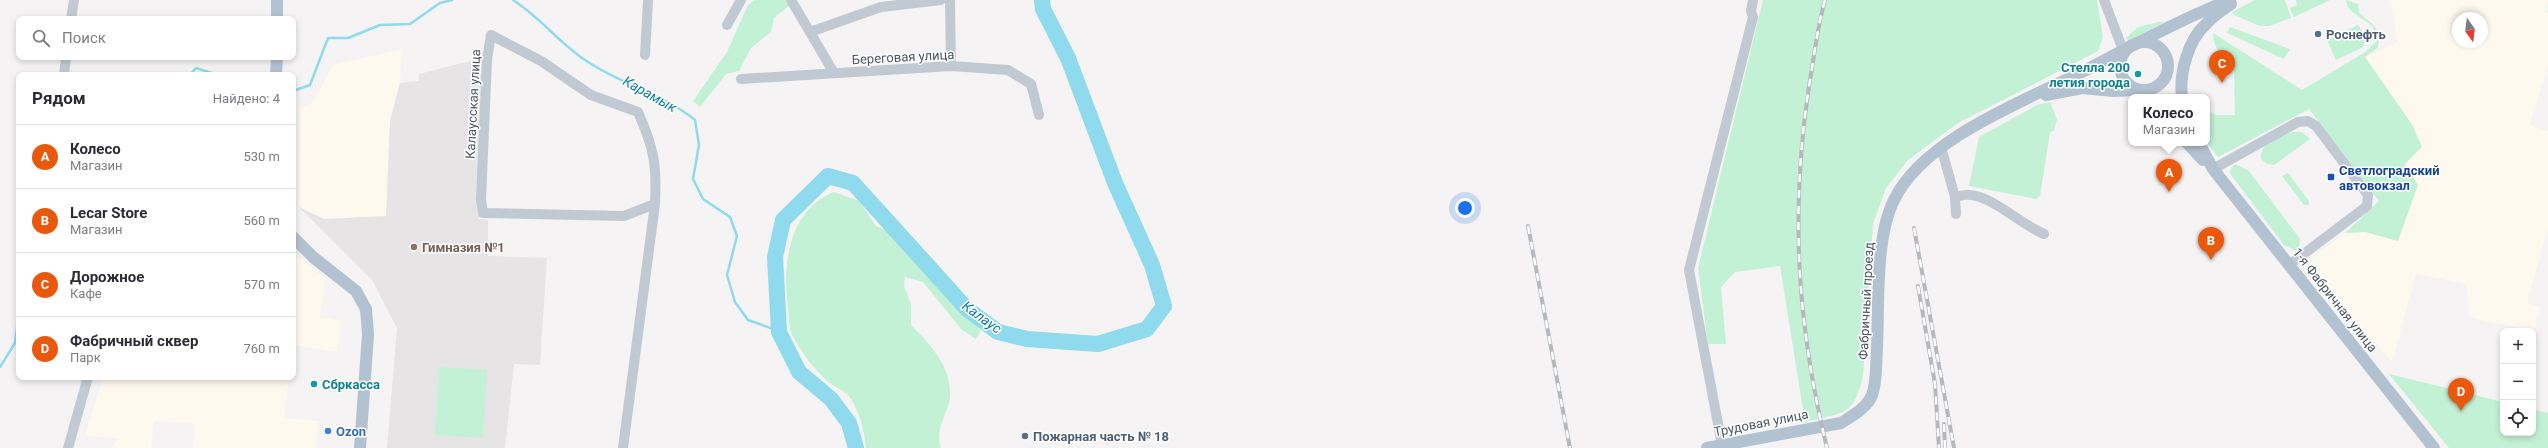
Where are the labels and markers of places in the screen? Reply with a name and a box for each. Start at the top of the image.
place label: Роснефть [2326,27,2386,42]
marker: Роснефть [2313,29,2323,39]
pin: C [2209,50,2235,83]
place label: Стелла 200 летия города [2049,60,2130,90]
marker: Стелла 200 летия города [2133,69,2143,79]
pin: A [2156,159,2182,192]
place label: Светлоградский автовокзал [2339,163,2440,193]
marker: Светлоградский автовокзал [2326,172,2336,182]
pin: B [2198,227,2224,260]
place label: Гимназия №1 [422,240,505,255]
marker: Гимназия №1 [409,242,419,252]
place label: Сбркасса [322,377,380,392]
pin: D [2448,378,2474,411]
marker: Сбркасса [309,379,319,389]
place label: Ozon [336,424,366,439]
marker: Ozon [323,426,333,436]
place label: Пожарная часть № 18 [1033,429,1169,444]
marker: Пожарная часть № 18 [1020,431,1030,441]

